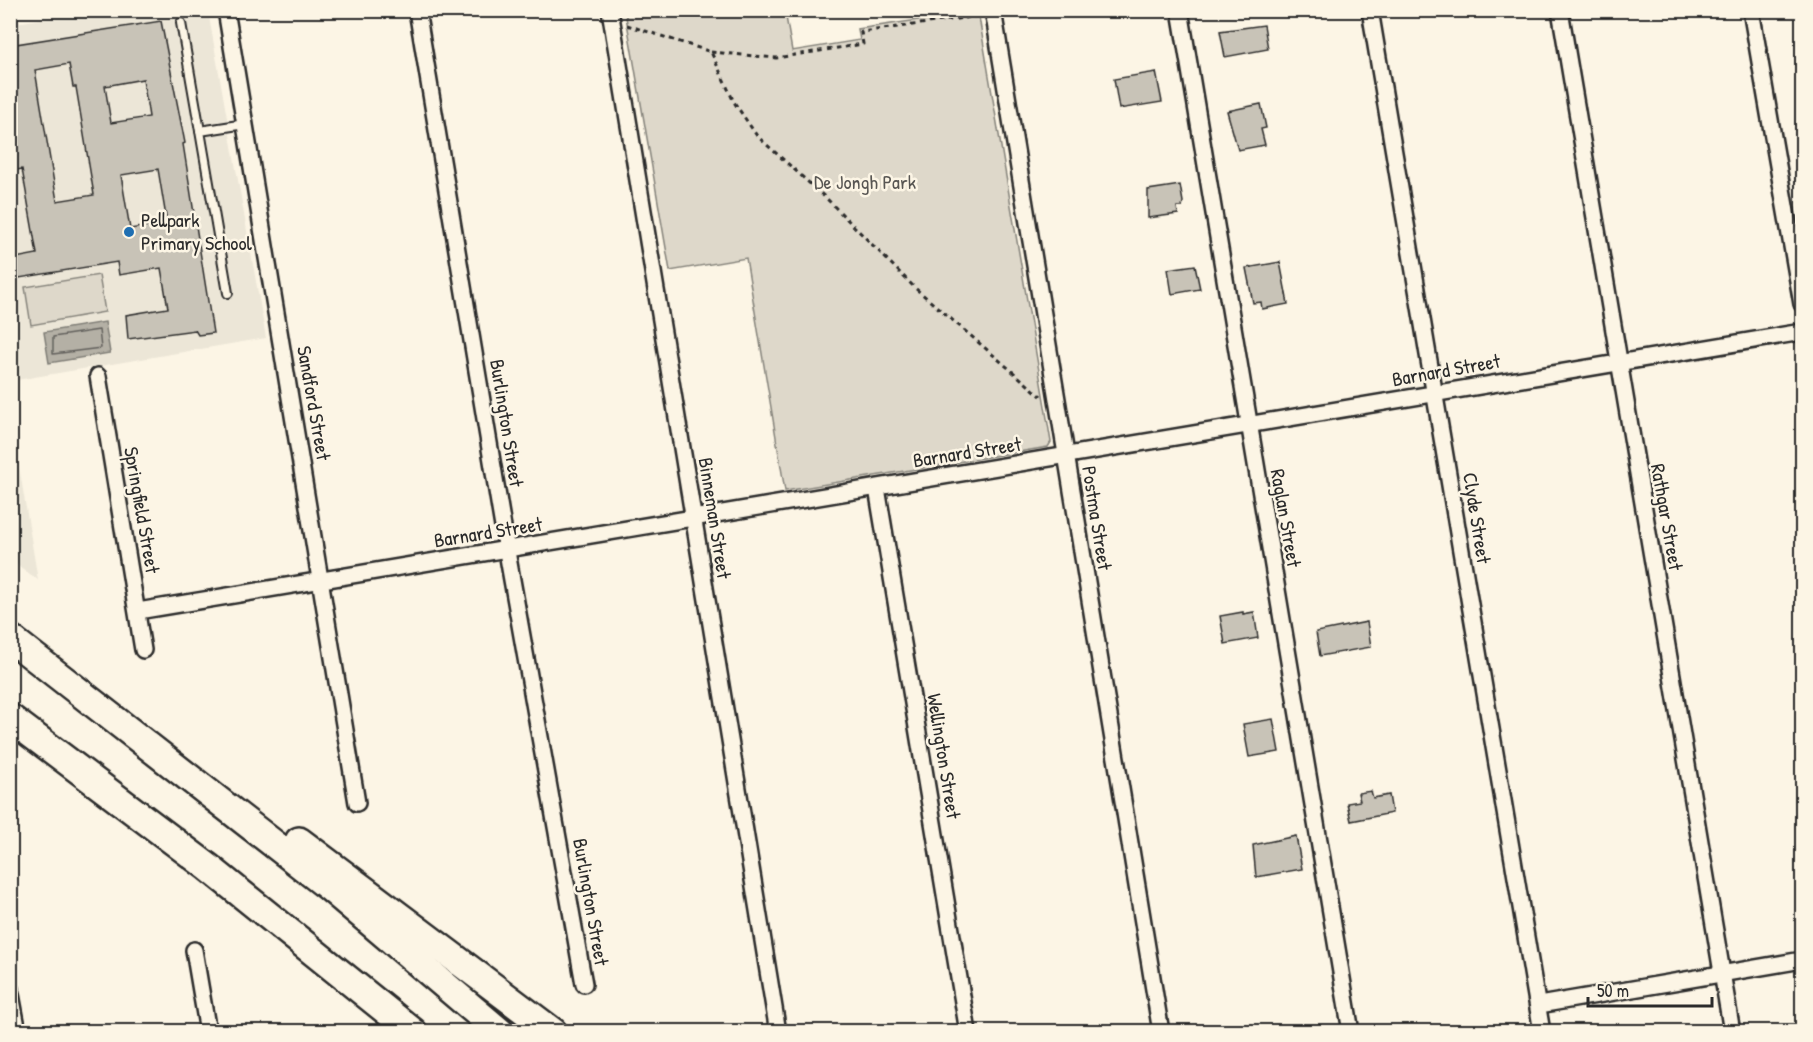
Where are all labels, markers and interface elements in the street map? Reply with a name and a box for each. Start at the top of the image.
park label: De Jongh Park [814,168,916,195]
place label: Pellpark Primary School [141,206,252,256]
marker: Pellpark Primary School [122,225,136,239]
street label: Sandford Street [291,344,338,463]
street label: Barnard Street [1390,347,1503,392]
street label: Burlington Street [484,357,531,490]
street label: Barnard Street [911,429,1024,473]
street label: Springfield Street [118,444,167,576]
street label: Binneman Street [693,455,739,582]
street label: Rathgar Street [1645,461,1690,573]
street label: Postma Street [1076,464,1119,573]
street label: Raglan Street [1265,467,1309,570]
street label: Clyde Street [1457,471,1498,566]
street label: Barnard Street [432,509,545,553]
street label: Wellington Street [921,691,968,822]
street label: Burlington Street [567,836,616,969]
scale bar [1588,970,1712,1008]
text: 50 m [1597,978,1629,1003]

